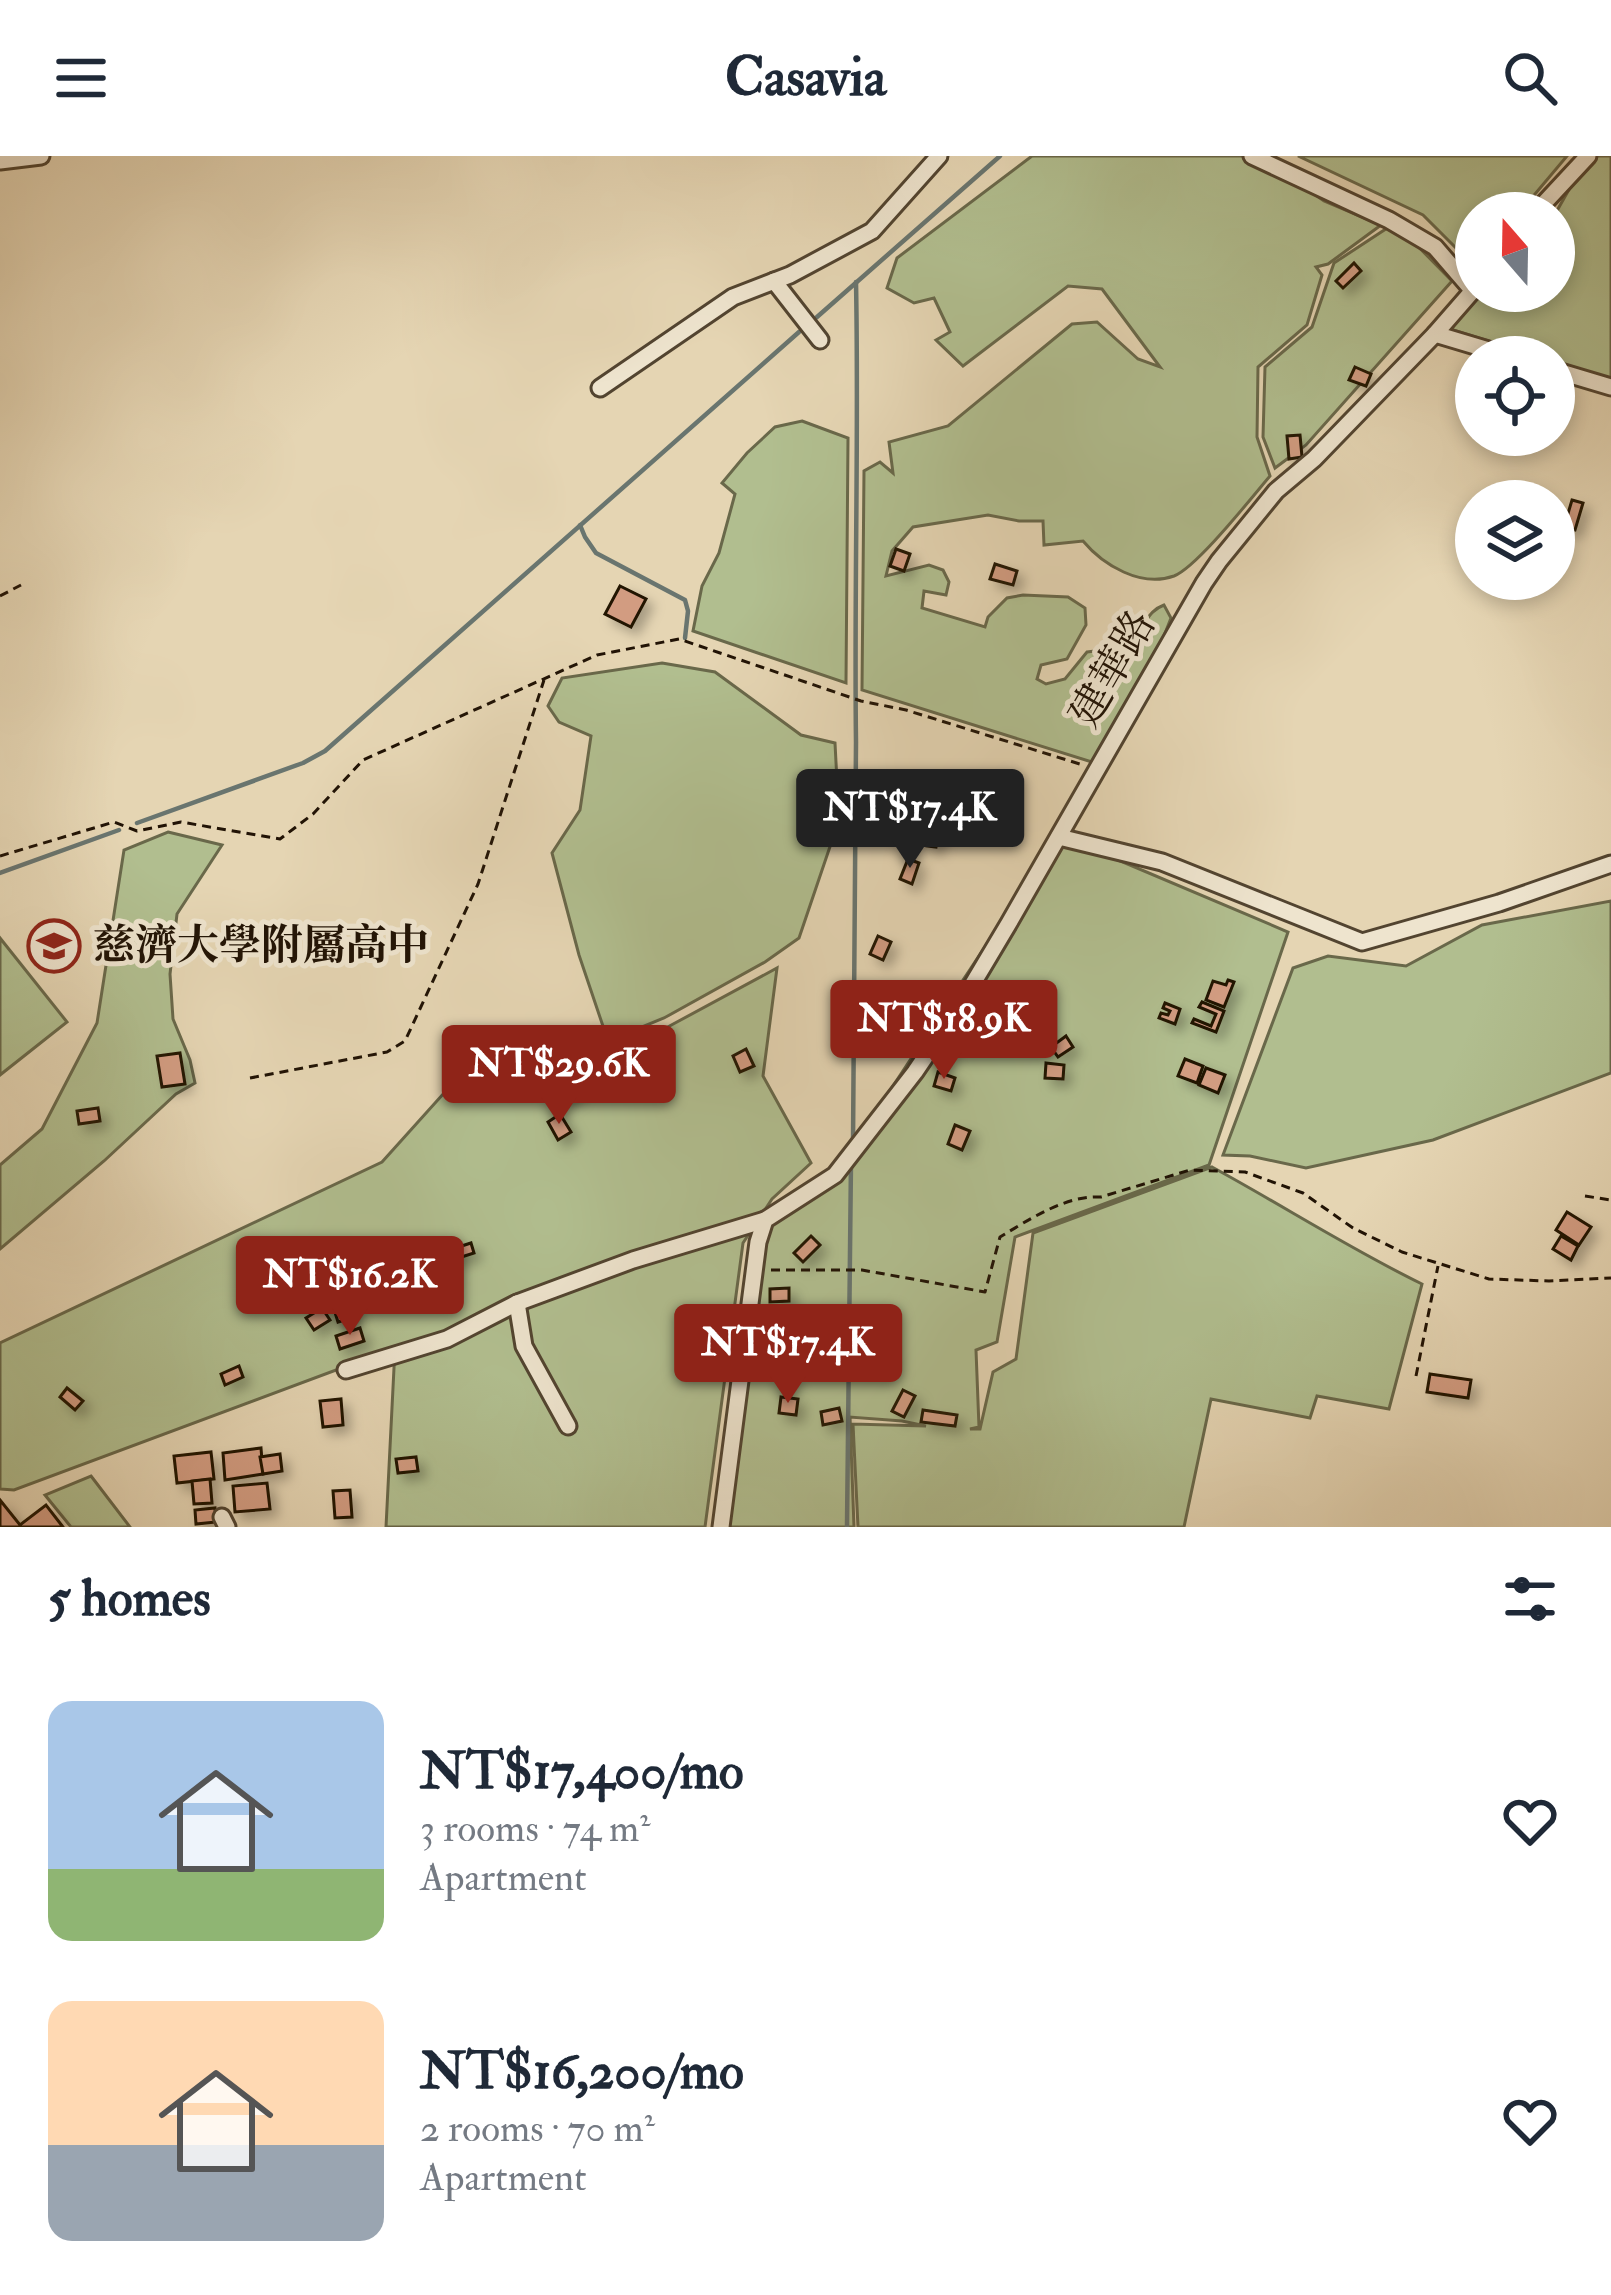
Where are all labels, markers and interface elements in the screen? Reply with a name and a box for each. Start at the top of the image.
text: Casavia [725,44,886,112]
icon: menu [48,45,114,111]
icon: search [1497,45,1563,111]
north arrow [1455,192,1575,312]
map controls [1455,192,1575,600]
button: locate [1455,336,1575,456]
button: layers [1455,480,1575,600]
street label: 建華路 [1059,601,1167,737]
pin: NT$17.4K [786,769,1034,871]
text: NT$17.4K [823,783,997,832]
school or university icon: 慈濟大學附屬高中 [26,918,82,974]
place label: 慈濟大學附屬高中 [93,920,429,972]
pin: NT$18.9K [820,980,1068,1082]
text: NT$18.9K [857,994,1031,1043]
pin: NT$29.6K [435,1025,683,1127]
text: NT$29.6K [469,1039,649,1088]
pin: NT$16.2K [226,1236,474,1338]
text: NT$16.2K [263,1250,437,1299]
pin: NT$17.4K [664,1304,912,1406]
text: NT$17.4K [701,1318,875,1367]
icon: filters [1497,1566,1563,1632]
text: 5 homes [48,1567,211,1631]
text: NT$17,400/mo [420,1740,744,1804]
icon: home [144,1749,288,1893]
icon: heart [1497,1788,1563,1854]
text: 3 rooms · 74 m² [420,1804,650,1853]
text: Apartment [420,1853,587,1902]
text: NT$16,200/mo [420,2040,744,2104]
icon: home [144,2049,288,2193]
icon: heart [1497,2088,1563,2154]
text: 2 rooms · 70 m² [420,2104,655,2153]
text: Apartment [420,2153,587,2202]

